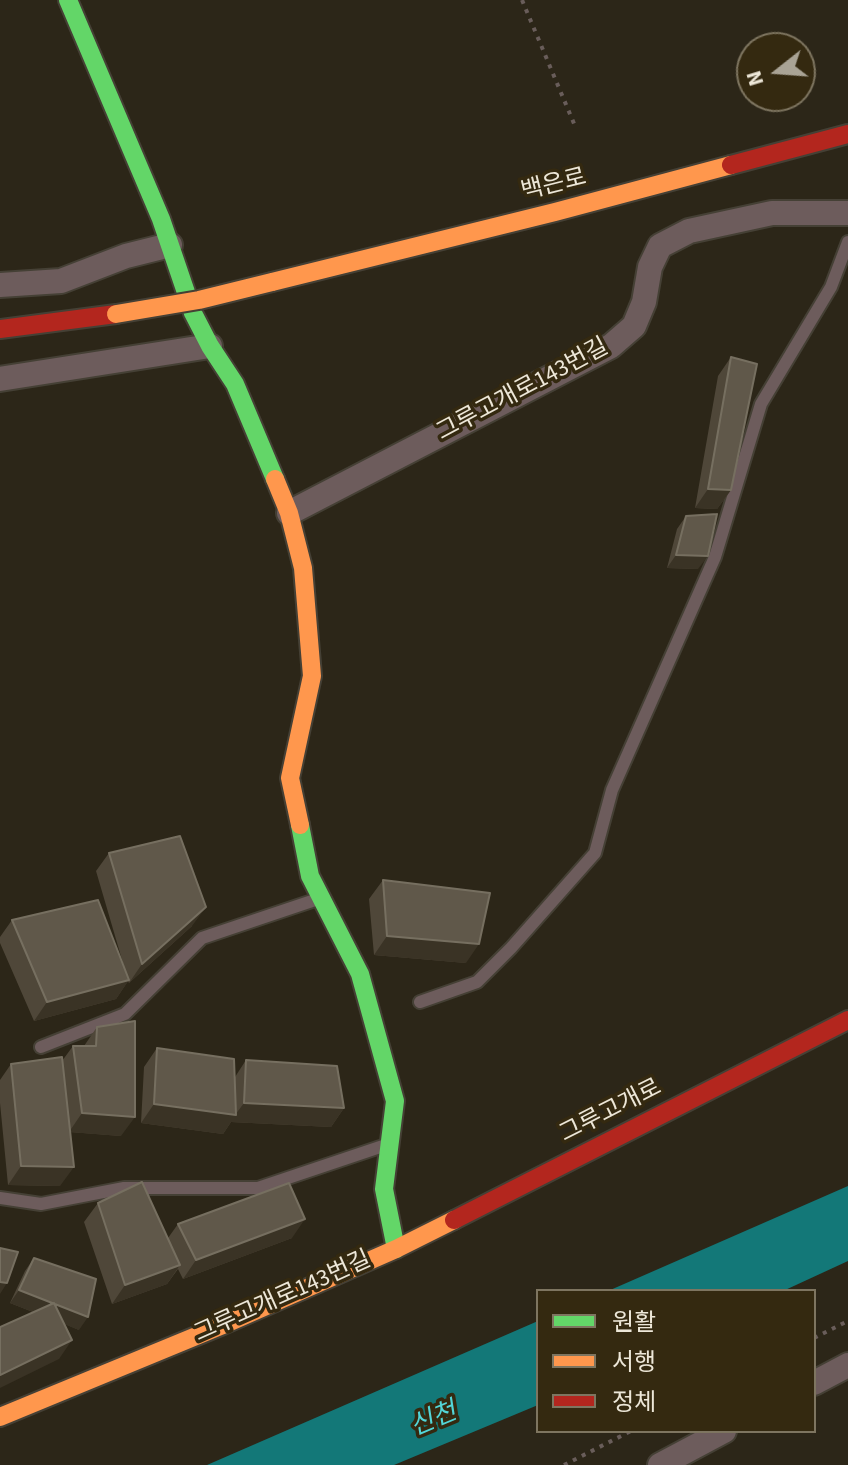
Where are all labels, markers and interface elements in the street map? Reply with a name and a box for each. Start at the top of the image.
north arrow [736,32,816,112]
text: N [738,67,772,90]
street label: 백은로 [518,164,590,208]
street label: 그루고개로143번길 [432,334,614,448]
street label: 그루고개로 [555,1074,667,1150]
street label: 그루고개로143번길 [190,1246,376,1350]
legend [536,1289,816,1433]
text: 원활 [612,1305,656,1340]
text: 서행 [612,1345,656,1380]
text: 정체 [612,1385,656,1420]
water label: 신천 [406,1397,462,1445]

